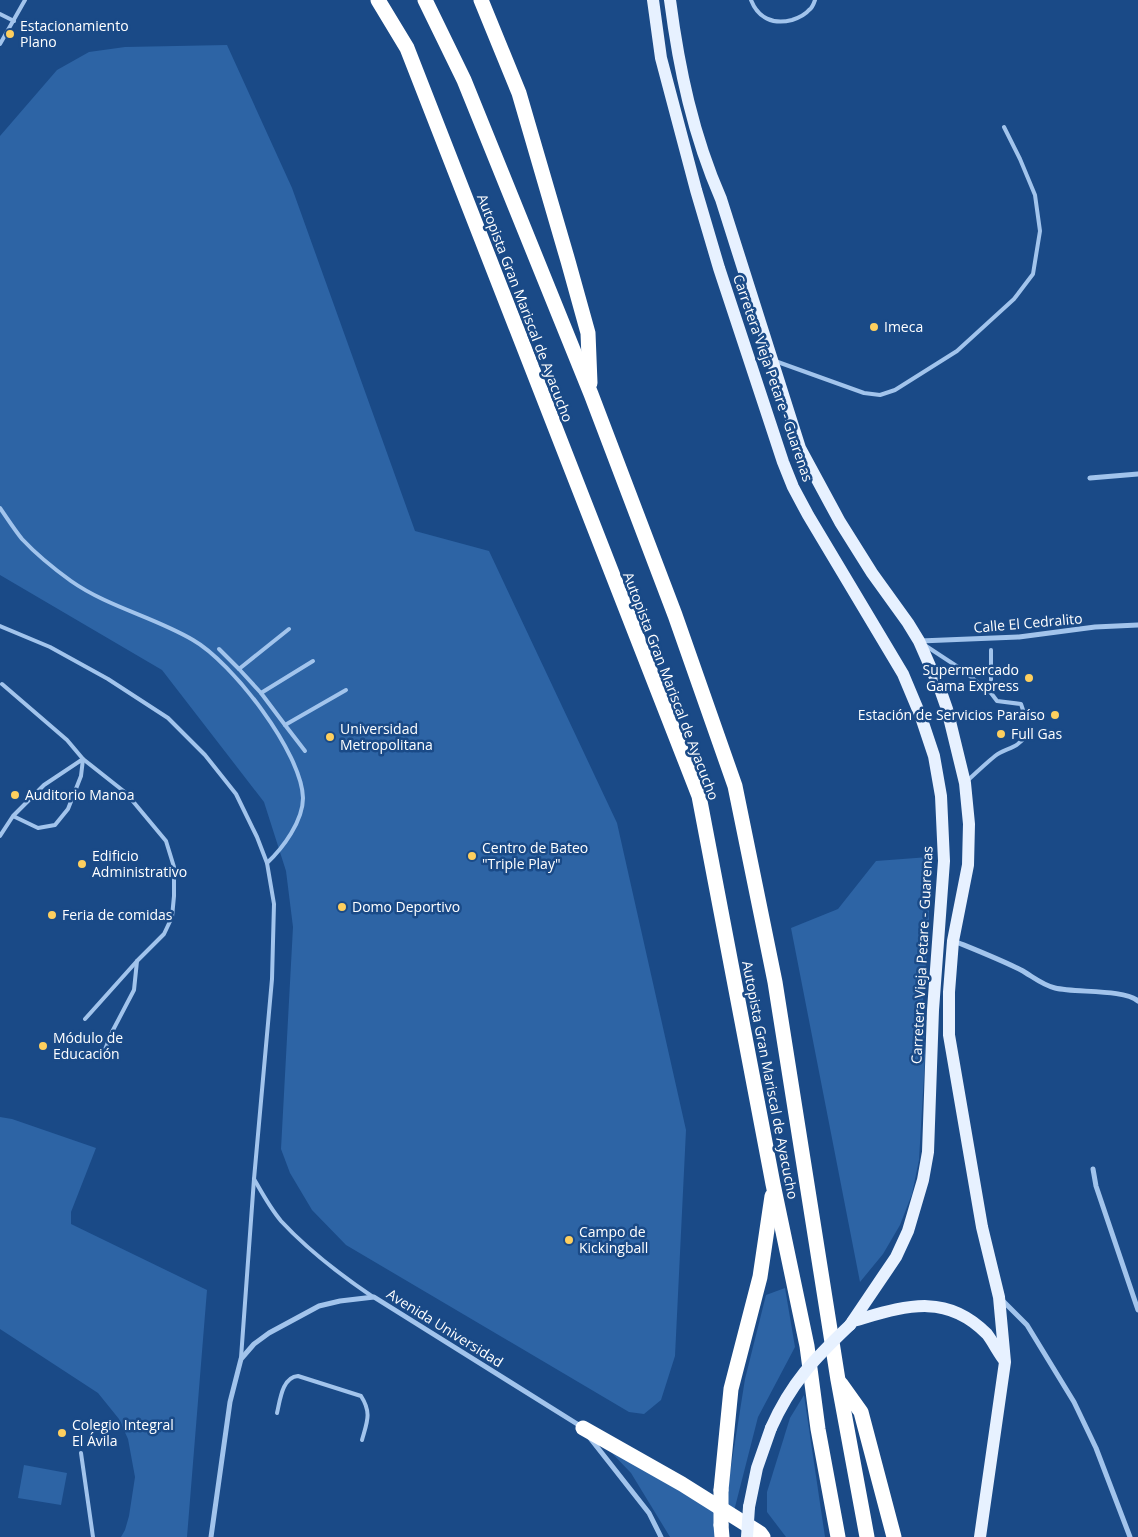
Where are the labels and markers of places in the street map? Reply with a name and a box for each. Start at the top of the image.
place label: Estacionamiento Plano [20,16,129,51]
marker: Estacionamiento Plano [4,28,16,40]
place label: Imeca [884,317,923,336]
marker: Imeca [868,321,880,333]
place label: Supermercado Gama Express [923,660,1019,695]
marker: Supermercado Gama Express [1023,672,1035,684]
place label: Estación de Servicios Paraíso [858,705,1045,724]
marker: Estación de Servicios Paraíso [1049,709,1061,721]
place label: Universidad Metropolitana [340,719,433,754]
place label: Full Gas [1011,724,1062,743]
marker: Full Gas [995,728,1007,740]
marker: Universidad Metropolitana [324,731,336,743]
place label: Auditorio Manoa [25,785,134,804]
marker: Auditorio Manoa [9,789,21,801]
place label: Centro de Bateo "Triple Play" [482,838,588,873]
place label: Edificio Administrativo [92,846,187,881]
marker: Centro de Bateo "Triple Play" [466,850,478,862]
marker: Edificio Administrativo [76,858,88,870]
place label: Domo Deportivo [352,897,460,916]
marker: Domo Deportivo [336,901,348,913]
place label: Feria de comidas [62,905,173,924]
marker: Feria de comidas [46,909,58,921]
place label: Módulo de Educación [53,1028,123,1063]
marker: Módulo de Educación [37,1040,49,1052]
place label: Campo de Kickingball [579,1222,648,1257]
marker: Campo de Kickingball [563,1234,575,1246]
place label: Colegio Integral El Ávila [72,1415,174,1450]
marker: Colegio Integral El Ávila [56,1427,68,1439]

